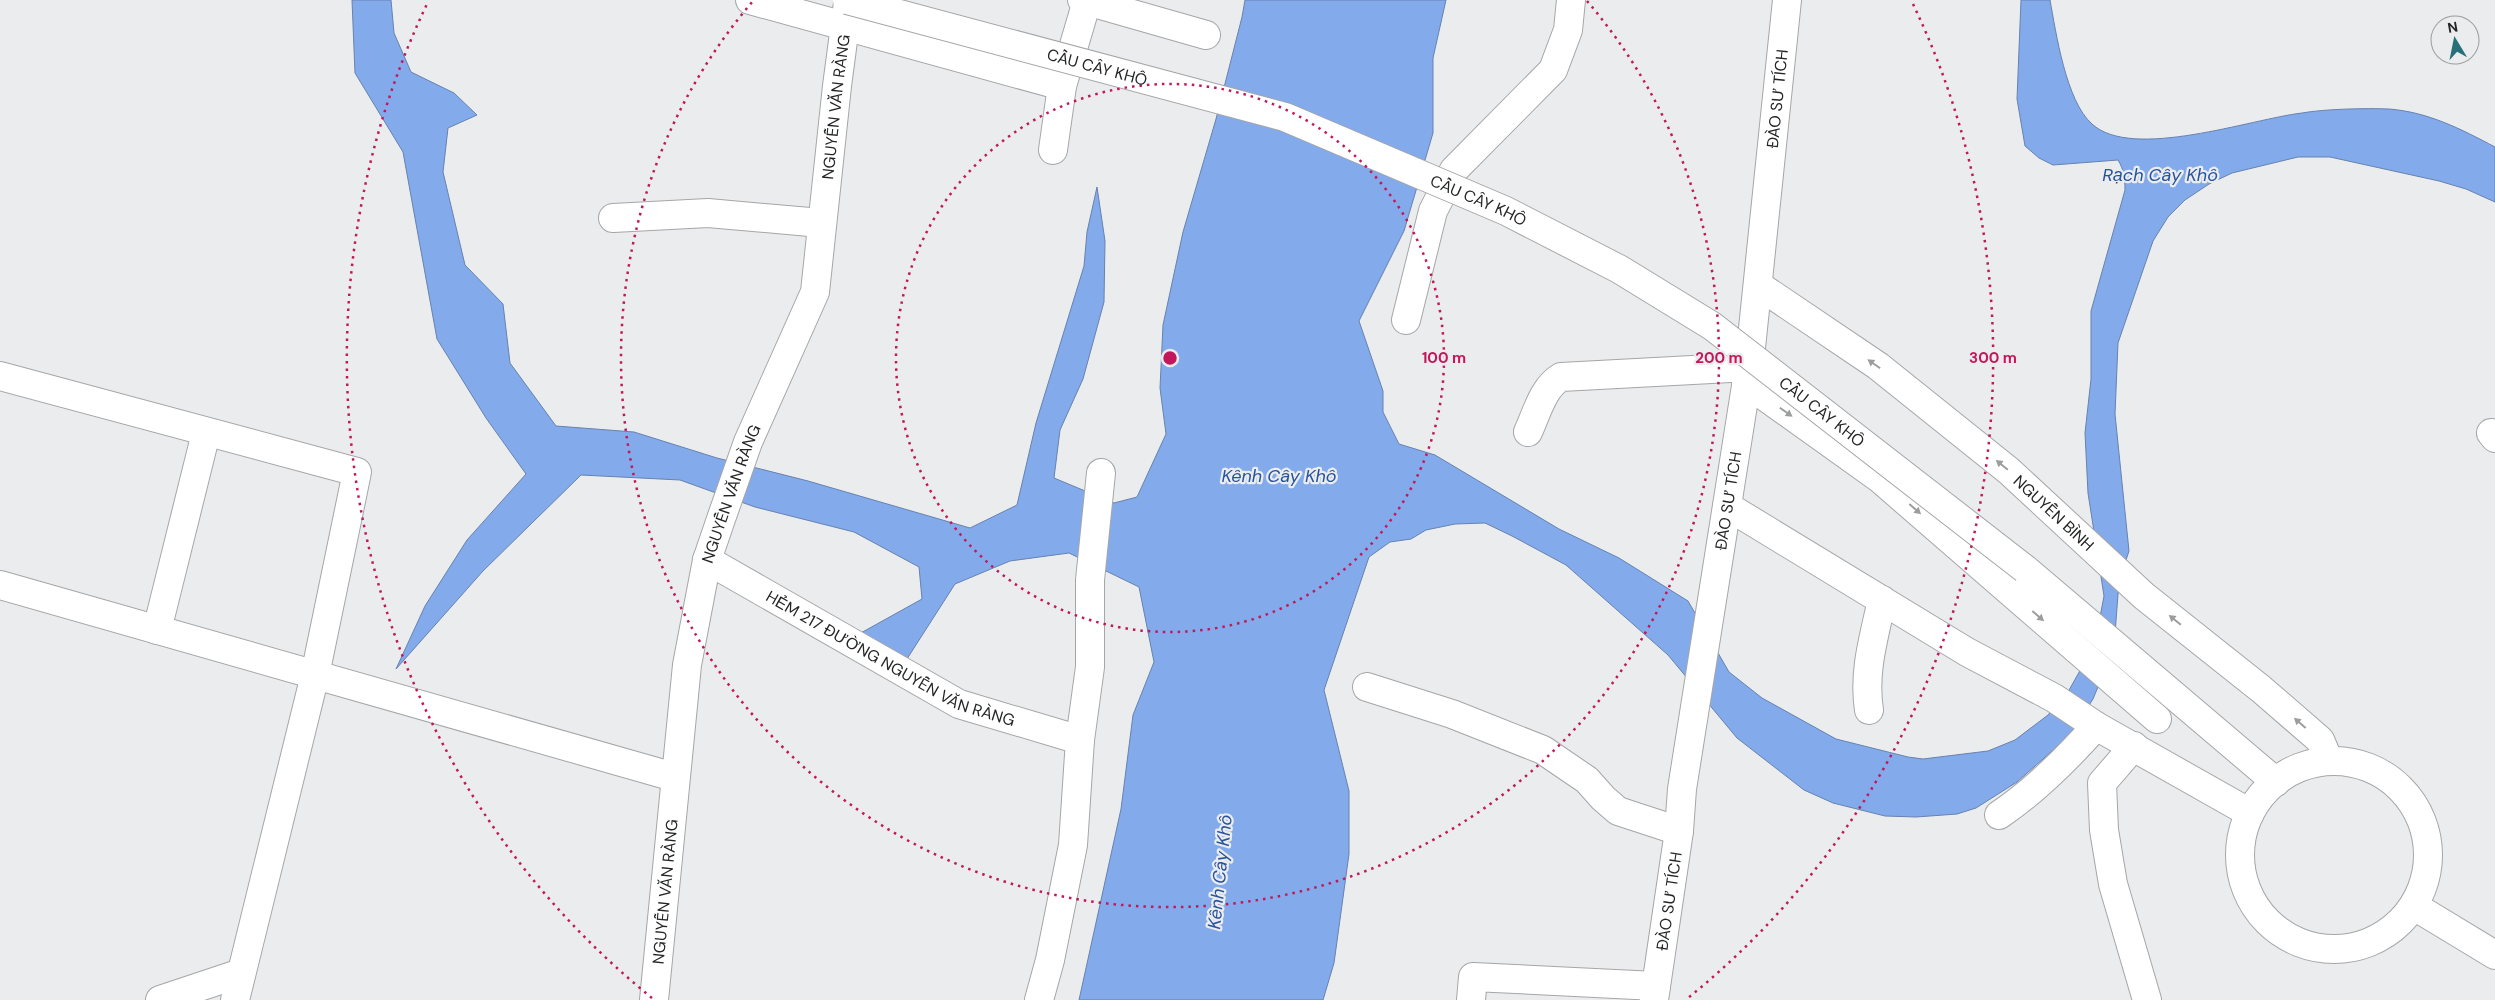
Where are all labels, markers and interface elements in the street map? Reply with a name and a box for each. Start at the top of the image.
north arrow [2430,15,2480,65]
text: N [2446,17,2459,37]
street label: NGUYỄN VĂN RÀNG [817,33,854,180]
street label: CẦU CÂY KHÔ [1045,43,1150,90]
street label: ĐÀO SƯ TÍCH [1761,48,1792,149]
water label: Rạch Cây Khô [2102,163,2218,187]
street label: CẦU CÂY KHÔ [1427,170,1530,230]
text: 100 m [1422,348,1466,368]
text: 200 m [1695,348,1743,368]
text: 300 m [1969,348,2017,368]
centre of rings [1161,349,1179,367]
one-way arrow [1868,359,1881,369]
street label: CẦU CÂY KHÔ [1775,372,1869,451]
one-way arrow [1779,406,1792,417]
street label: NGUYỄN VĂN RÀNG [696,421,765,566]
street label: ĐÀO SƯ TÍCH [1710,450,1746,551]
one-way arrow [1996,460,2009,471]
water label: Kênh Cây Khô [1221,464,1337,488]
street label: NGUYỄN BÌNH [2009,470,2099,555]
one-way arrow [1909,504,1922,515]
street label: HẺM 217 ĐƯỜNG NGUYỄN VĂN RÀNG [762,586,1018,731]
one-way arrow [2032,610,2044,622]
one-way arrow [2169,615,2182,626]
one-way arrow [2294,718,2307,729]
water label: Kênh Cây Khô [1202,814,1238,930]
street label: NGUYỄN VĂN RÀNG [647,818,682,965]
street label: ĐÀO SƯ TÍCH [1651,850,1686,952]

